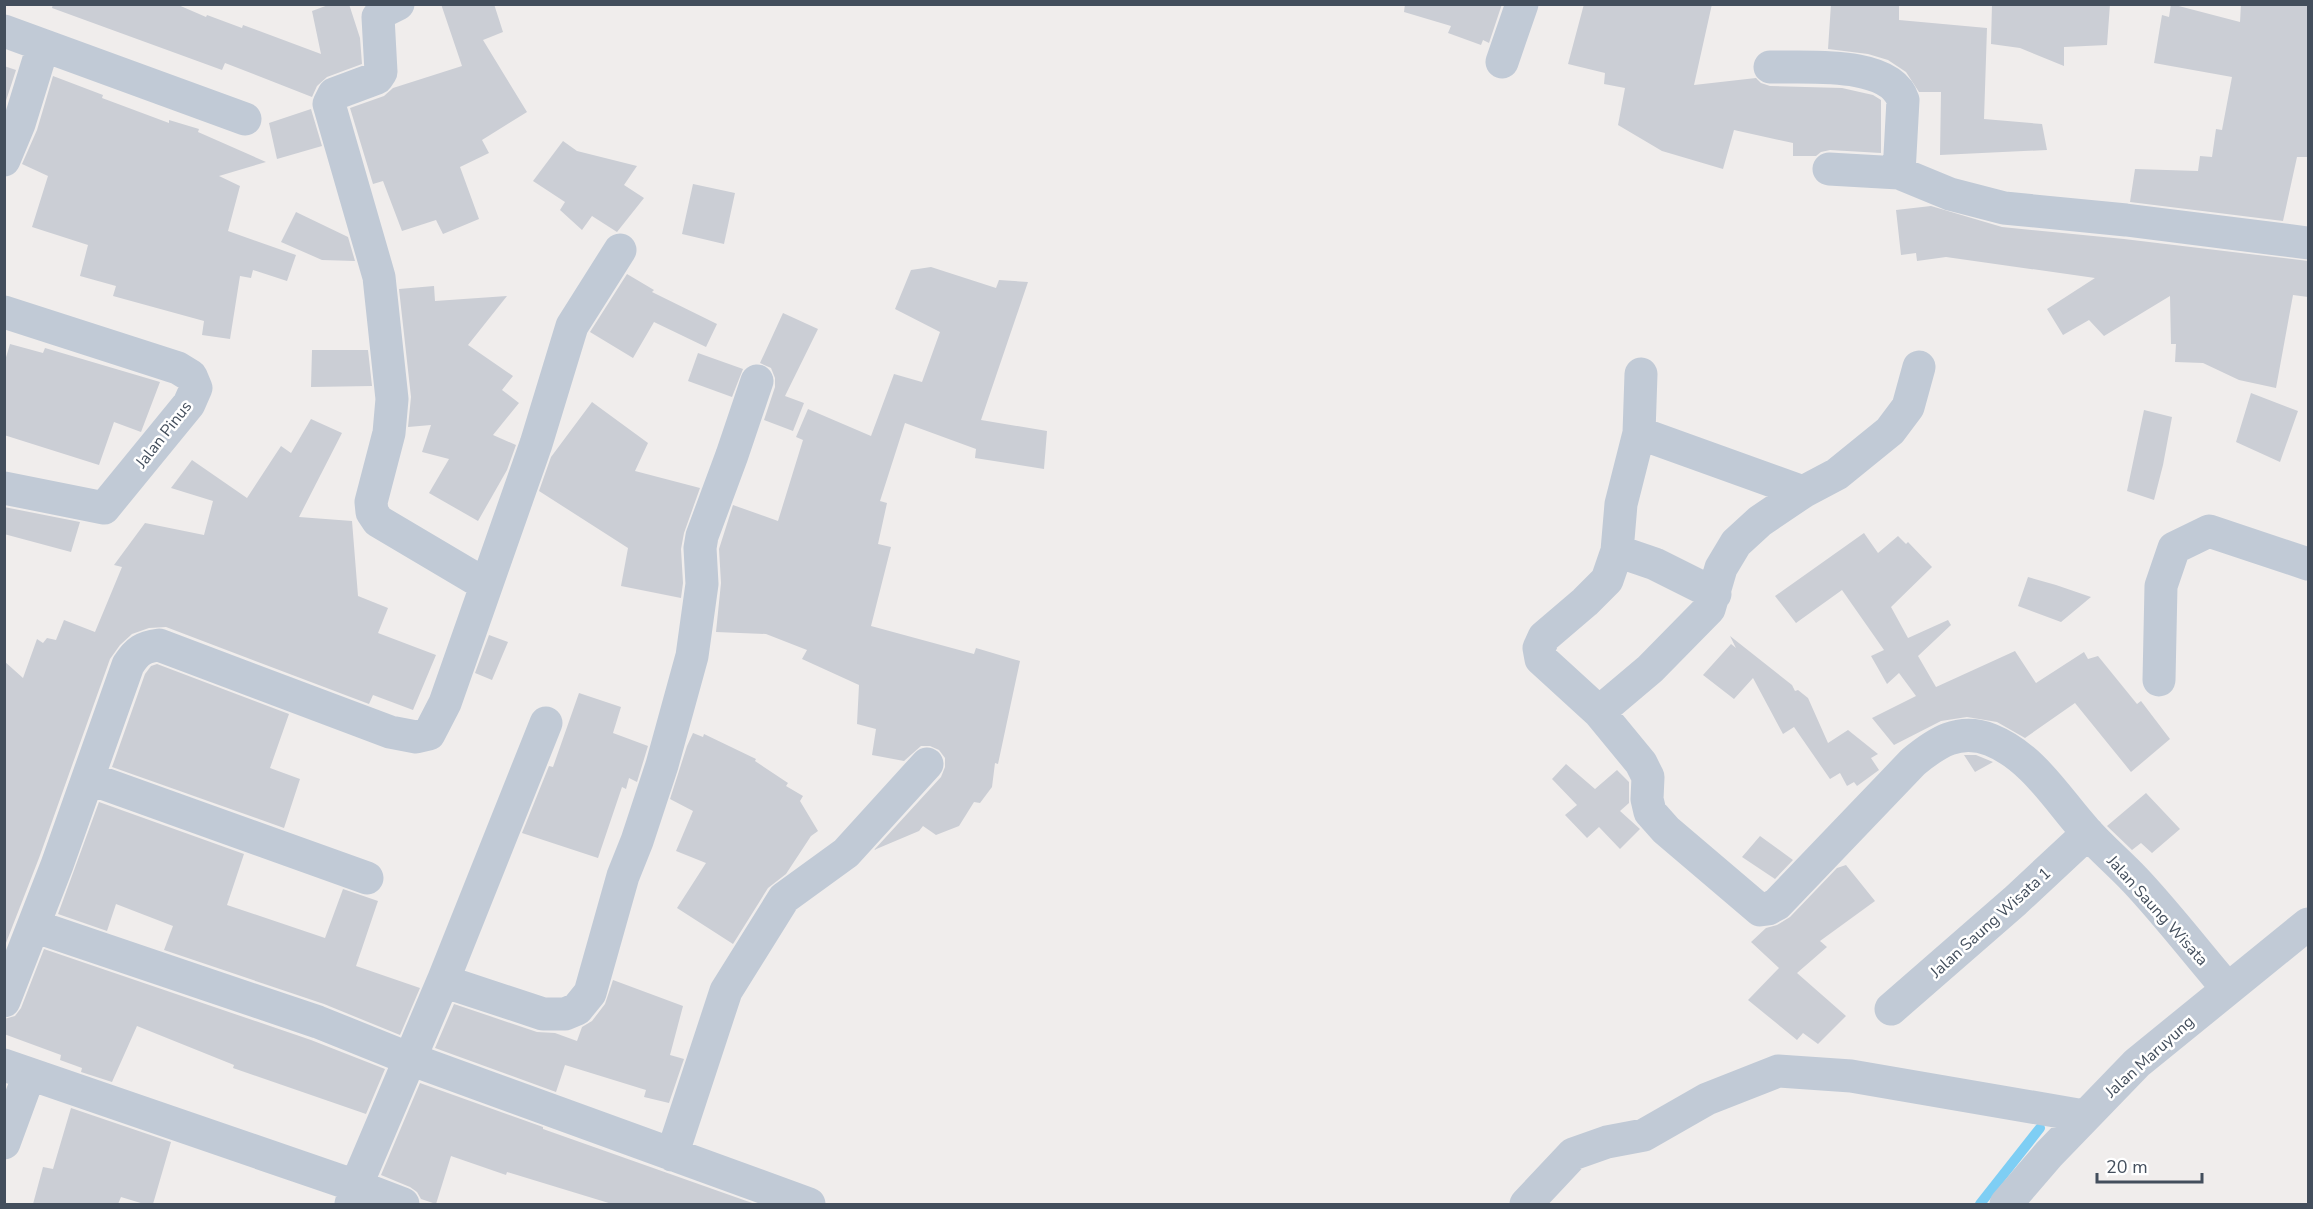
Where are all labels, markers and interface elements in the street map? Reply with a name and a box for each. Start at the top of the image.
street label: Jalan Pinus [130,396,197,474]
street label: Jalan Saung Wisata [2101,850,2213,971]
street label: Jalan Saung Wisata 1 [1925,863,2056,984]
street label: Jalan Maruyung [2100,1011,2199,1103]
scale bar [2097,1146,2202,1184]
text: 20 m [2106,1155,2148,1179]

